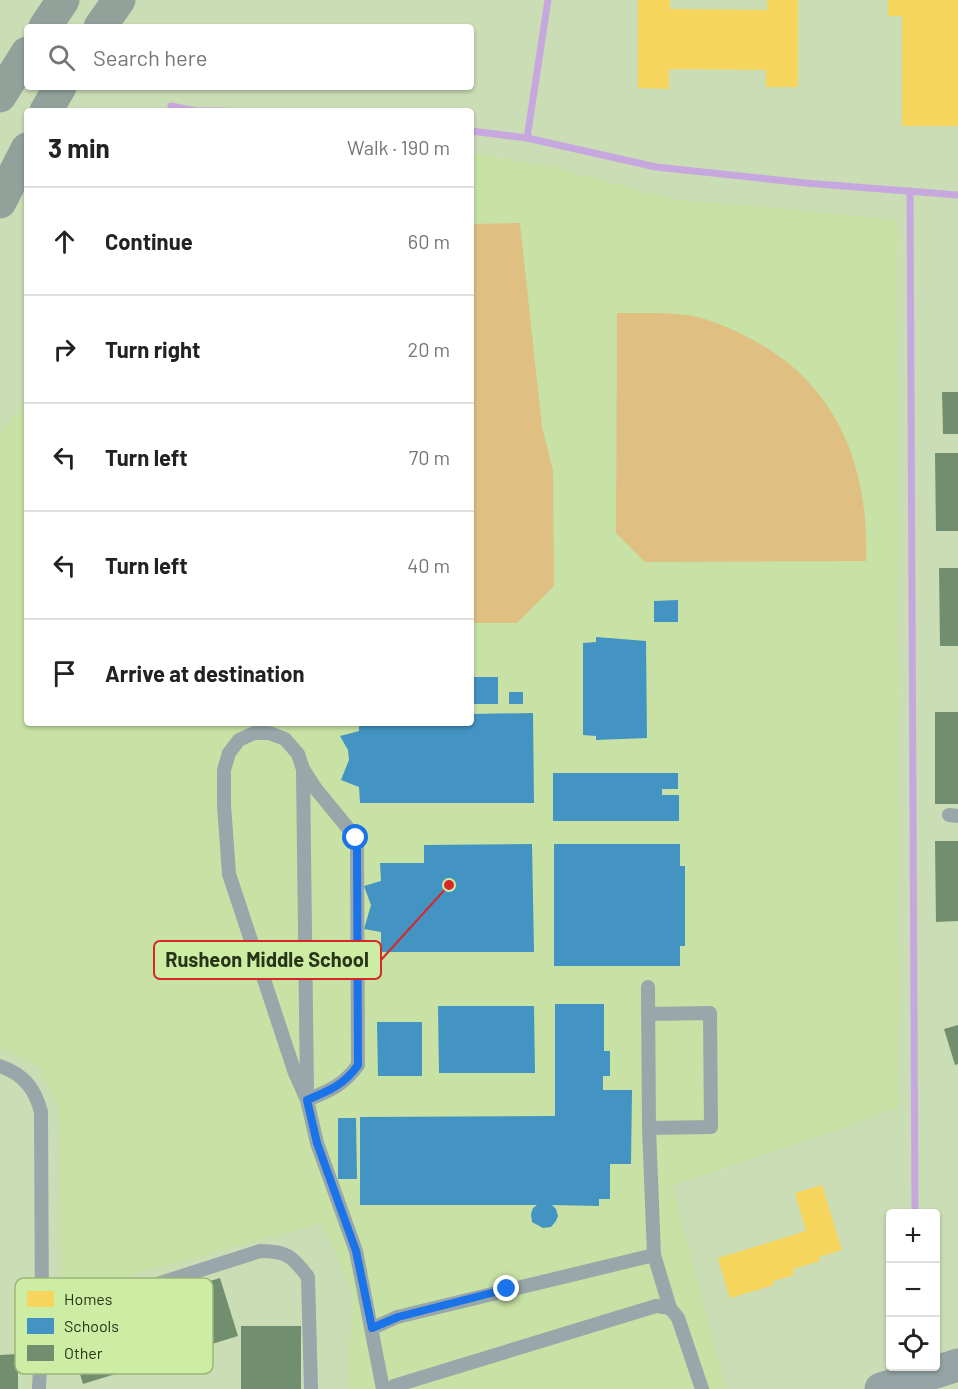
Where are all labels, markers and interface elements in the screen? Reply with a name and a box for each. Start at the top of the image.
search box [24,24,474,90]
icon: search [45,41,78,74]
text: Search here [93,44,207,70]
text: 3 min [48,132,110,163]
text: Walk · 190 m [347,135,450,159]
icon: ahead [48,225,81,258]
text: Continue [105,228,193,254]
text: 60 m [408,229,450,253]
icon: right [48,333,81,366]
text: Turn right [105,336,200,362]
text: 20 m [407,337,450,361]
icon: left [48,441,81,474]
text: Turn left [105,444,188,470]
text: 70 m [409,445,450,469]
icon: left [48,549,81,582]
text: Turn left [105,552,188,578]
text: 40 m [407,553,450,577]
icon: arrive [48,657,81,690]
text: Arrive at destination [105,660,304,686]
route start [342,824,368,850]
callout: Rusheon Middle School [154,941,381,979]
text: Rusheon Middle School [165,947,369,971]
map controls [886,1209,940,1371]
button: + [886,1209,940,1263]
button: − [886,1263,940,1317]
route end [493,1275,519,1301]
legend [15,1278,213,1374]
text: Homes [64,1289,112,1308]
text: Schools [64,1316,119,1335]
button: locate [886,1317,940,1371]
text: Other [64,1343,103,1362]

